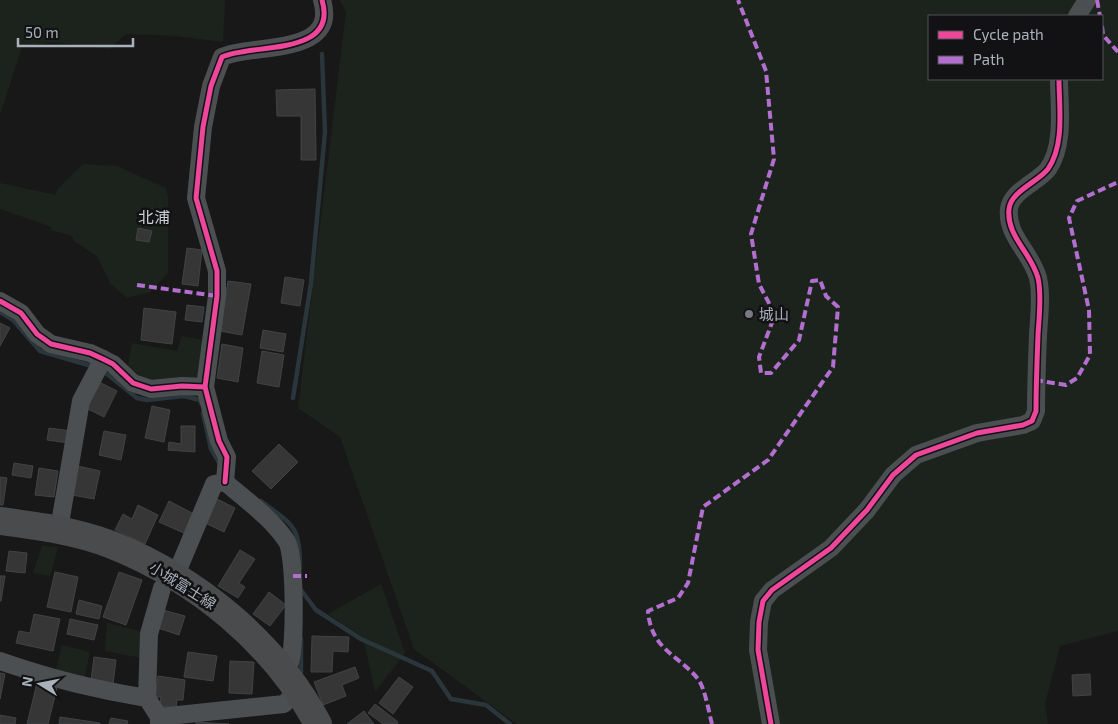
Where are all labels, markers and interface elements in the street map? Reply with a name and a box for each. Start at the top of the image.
scale bar [18,15,132,47]
legend [928,15,1103,80]
text: 50 m [25,23,59,41]
text: Cycle path [973,25,1044,43]
text: Path [973,50,1004,68]
district label: 北浦 [138,207,170,226]
place label: 城山 [759,305,789,323]
marker: 城山 [743,308,755,320]
street label: 小城富士線 [146,557,220,613]
north arrow [15,659,65,709]
text: N [17,675,36,688]

